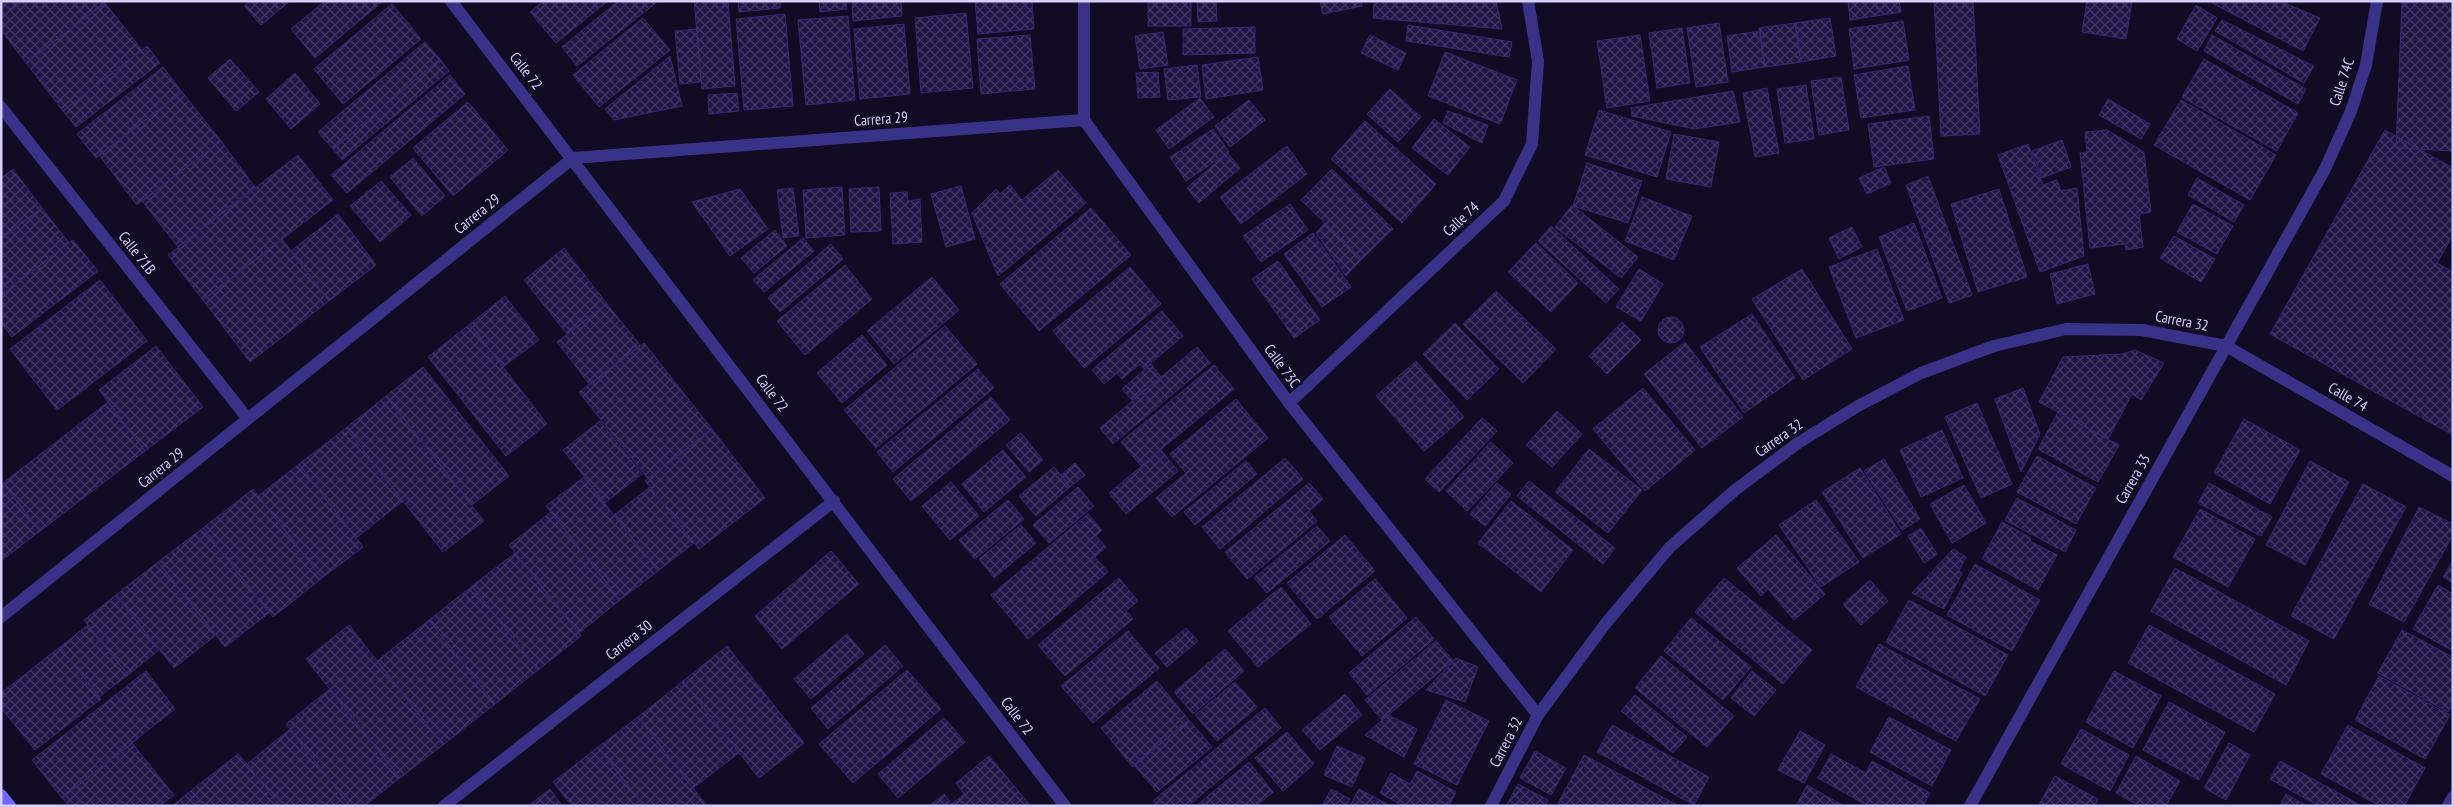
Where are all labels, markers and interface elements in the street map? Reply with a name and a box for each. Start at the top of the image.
street label: Calle 72 [506,48,547,93]
street label: Calle 74C [2325,55,2358,108]
street label: Carrera 29 [853,107,909,130]
street label: Carrera 29 [450,189,504,238]
street label: Calle 74 [1439,197,1483,240]
street label: Calle 71B [115,227,160,278]
street label: Carrera 32 [2154,306,2210,335]
street label: Calle 73C [1260,340,1305,391]
street label: Calle 72 [752,370,793,415]
street label: Calle 74 [2325,378,2372,416]
street label: Carrera 32 [1751,414,1806,461]
street label: Carrera 29 [134,443,188,492]
street label: Carrera 33 [2111,451,2154,507]
street label: Carrera 30 [602,615,656,664]
street label: Calle 72 [997,693,1038,738]
street label: Carrera 32 [1485,713,1526,770]

